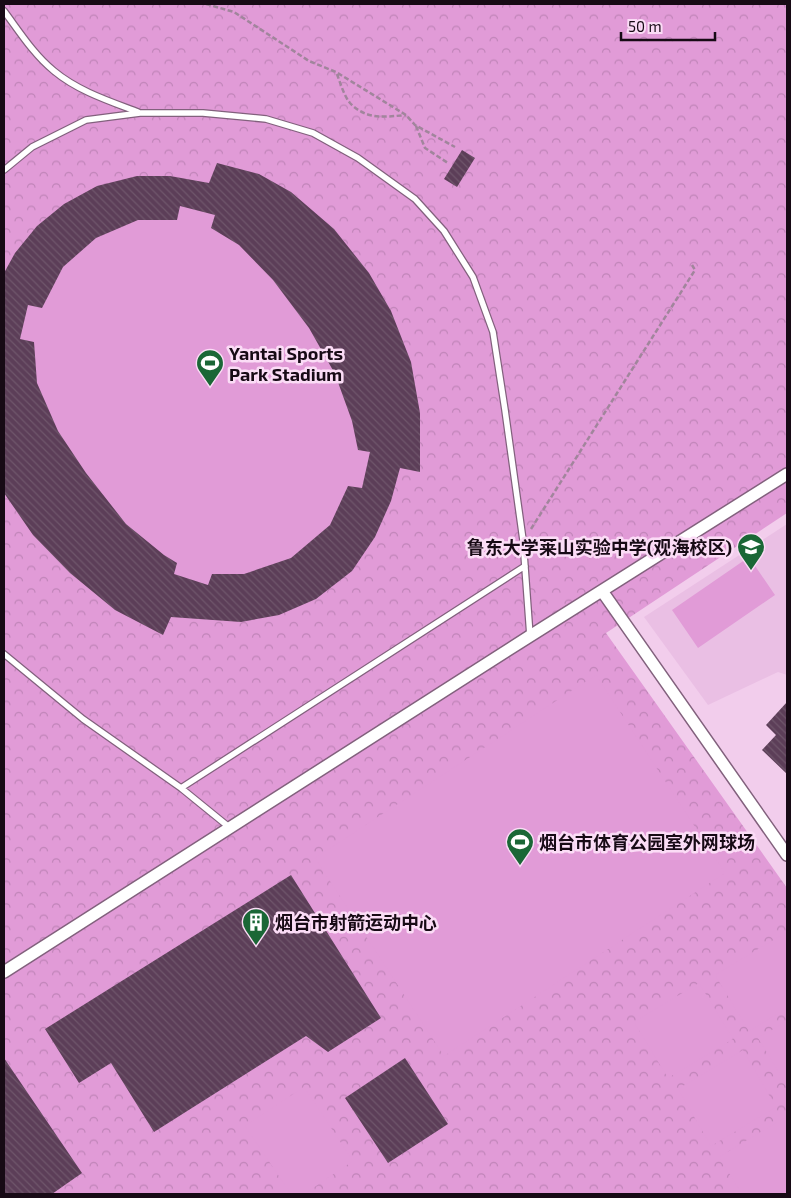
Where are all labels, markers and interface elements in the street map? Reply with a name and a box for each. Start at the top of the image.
scale bar [621,10,715,42]
text: 50 m [628,17,662,35]
place label: Yantai Sports Park Stadium [229,342,343,385]
sports icon: Yantai Sports Park Stadium [195,348,225,387]
school or university icon: 鲁东大学莱山实验中学(观海校区) [736,532,766,571]
place label: 鲁东大学莱山实验中学(观海校区) [467,536,732,558]
sports icon: 烟台市体育公园室外网球场 [505,827,535,866]
place label: 烟台市体育公园室外网球场 [539,831,755,853]
building icon: 烟台市射箭运动中心 [241,907,271,946]
place label: 烟台市射箭运动中心 [275,911,437,933]

